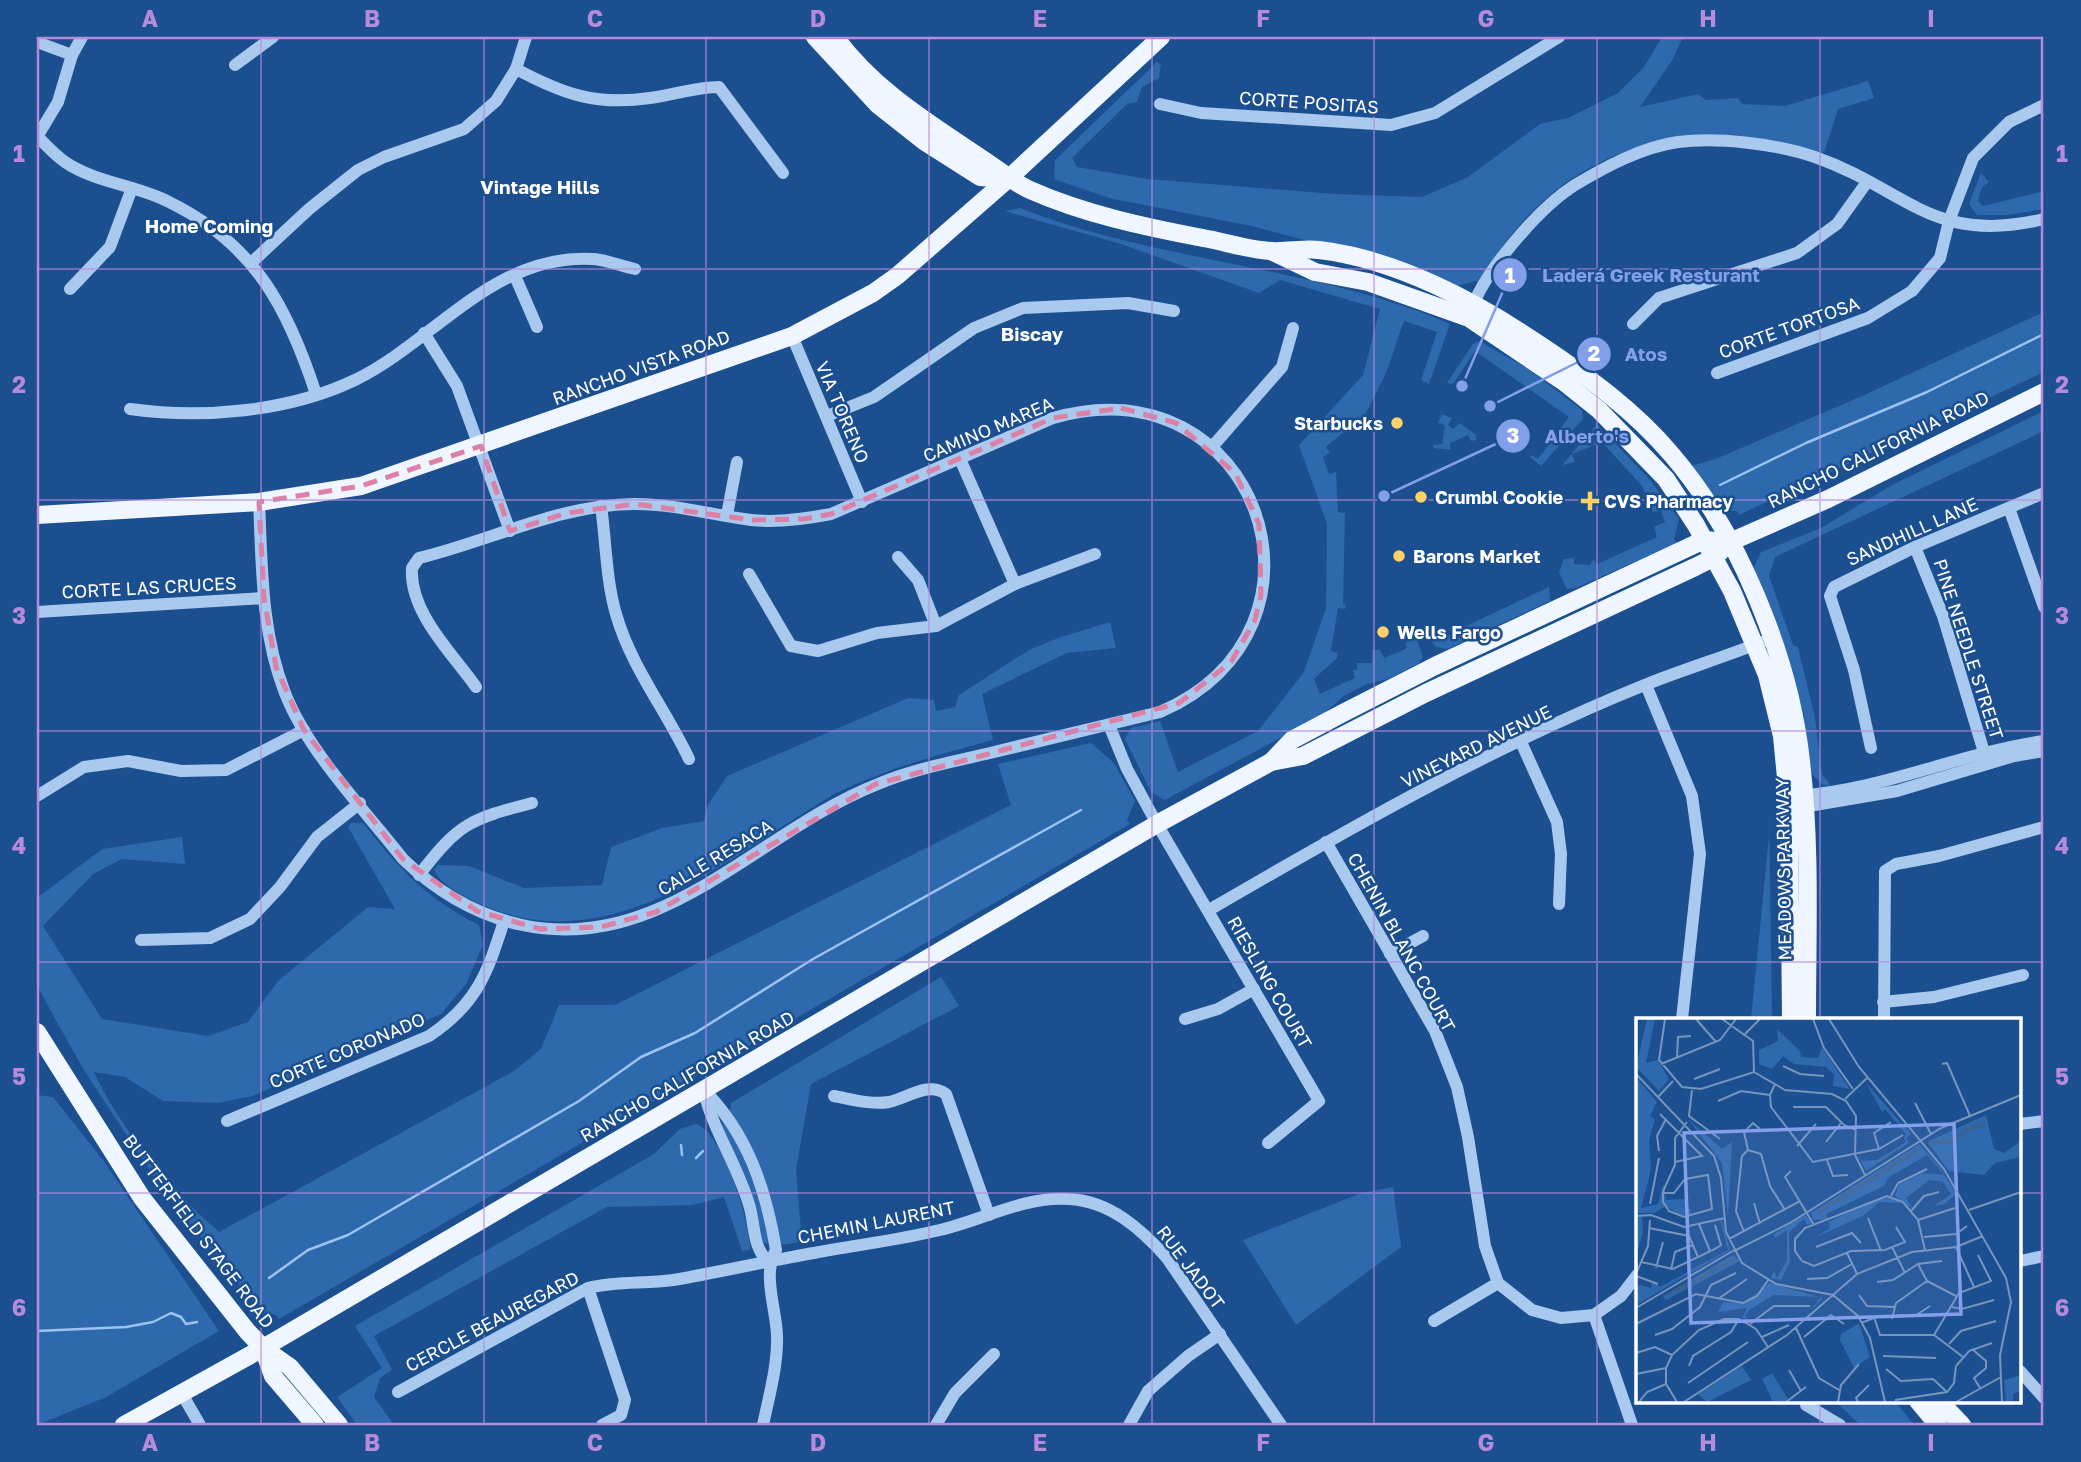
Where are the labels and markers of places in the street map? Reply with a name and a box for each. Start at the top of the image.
callout: Laderá Greek Resturant [1493,255,1774,295]
callout: Atos [1576,334,1682,374]
place label: Starbucks [1294,412,1383,434]
marker: Starbucks [1389,415,1405,431]
callout: Alberto's [1495,416,1643,456]
place label: Crumbl Cookie [1435,486,1564,508]
marker: Crumbl Cookie [1413,489,1429,505]
place label: CVS Pharmacy [1604,490,1733,512]
marker: CVS Pharmacy [1582,493,1598,509]
place label: Barons Market [1413,545,1540,567]
marker: Barons Market [1391,548,1407,564]
place label: Wells Fargo [1397,621,1501,643]
marker: Wells Fargo [1375,624,1391,640]

